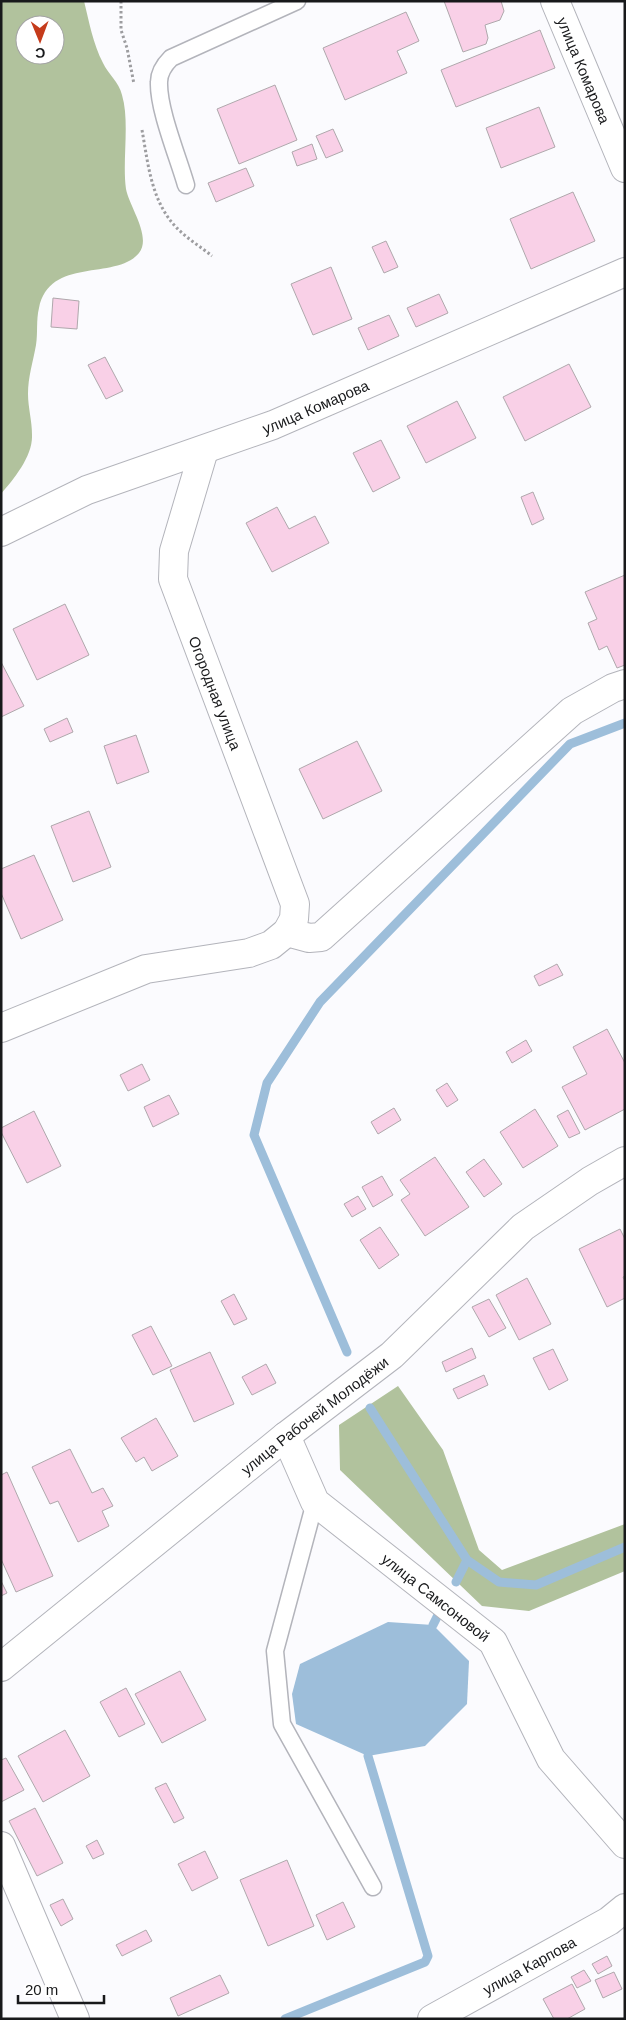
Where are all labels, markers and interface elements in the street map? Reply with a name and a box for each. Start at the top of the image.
street label: улица Комарова [554,14,614,127]
north arrow [15,15,65,65]
text: С [35,45,45,61]
street label: улица Комарова [260,376,372,437]
street label: Огородная улица [185,634,245,753]
street label: улица Рабочей Молодёжи [237,1353,391,1478]
street label: улица Самсоновой [379,1550,493,1645]
street label: улица Карпова [480,1932,579,1998]
scale bar [18,1972,104,2004]
text: 20 m [25,1981,58,1998]

